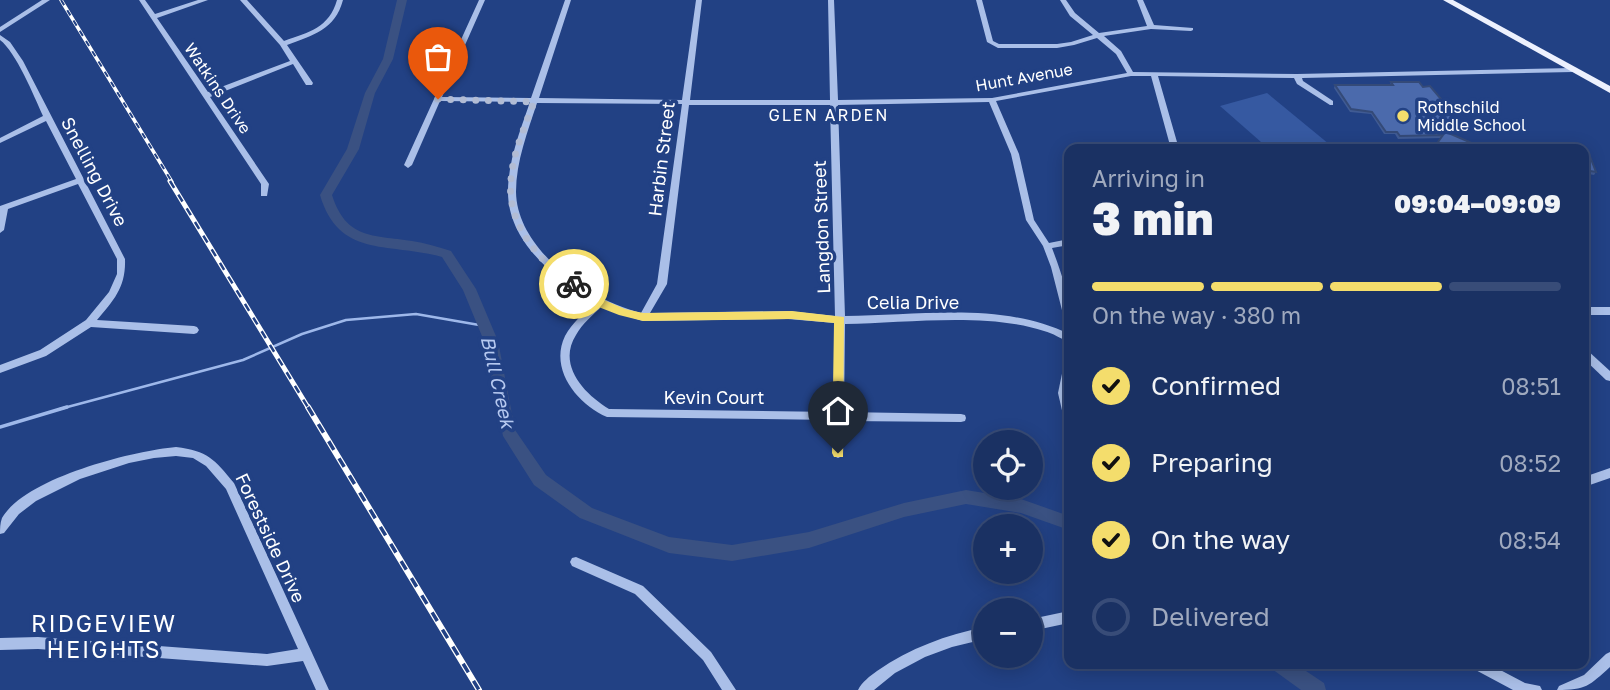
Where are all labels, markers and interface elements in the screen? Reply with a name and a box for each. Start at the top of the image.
pin [408,27,468,99]
icon: bag [419,38,457,76]
street label: Watkins Drive [180,39,256,137]
street label: Hunt Avenue [974,59,1074,95]
place label: Rothschild Middle School [1417,97,1526,135]
street label: Harbin Street [643,100,679,218]
district label: GLEN ARDEN [768,105,890,125]
marker: Rothschild Middle School [1395,108,1411,124]
street label: Snelling Drive [57,113,133,230]
street label: Langdon Street [808,160,834,294]
text: Arriving in [1092,164,1205,192]
text: 09:04–09:09 [1394,188,1561,219]
text: 3 min [1092,190,1214,245]
courier [539,249,609,319]
icon: bike [555,265,593,303]
street label: Celia Drive [867,291,959,313]
text: On the way · 380 m [1092,301,1301,329]
water label: Bull Creek [477,333,521,432]
icon: check [1092,367,1130,405]
text: Confirmed [1151,370,1281,401]
text: 08:51 [1501,372,1561,400]
pin [808,381,868,453]
street label: Kevin Court [663,386,765,408]
icon: home [819,392,857,430]
map controls [973,430,1043,668]
button: locate [973,430,1043,500]
icon: check [1092,444,1130,482]
text: Preparing [1151,447,1273,478]
text: 08:52 [1499,449,1561,477]
street label: Forestside Drive [231,469,311,606]
button: + [973,514,1043,584]
icon: check [1092,521,1130,559]
text: On the way [1151,524,1290,555]
text: 08:54 [1498,526,1561,554]
button: − [973,598,1043,668]
text: Delivered [1151,601,1270,632]
district label: RIDGEVIEW HEIGHTS [31,609,177,663]

